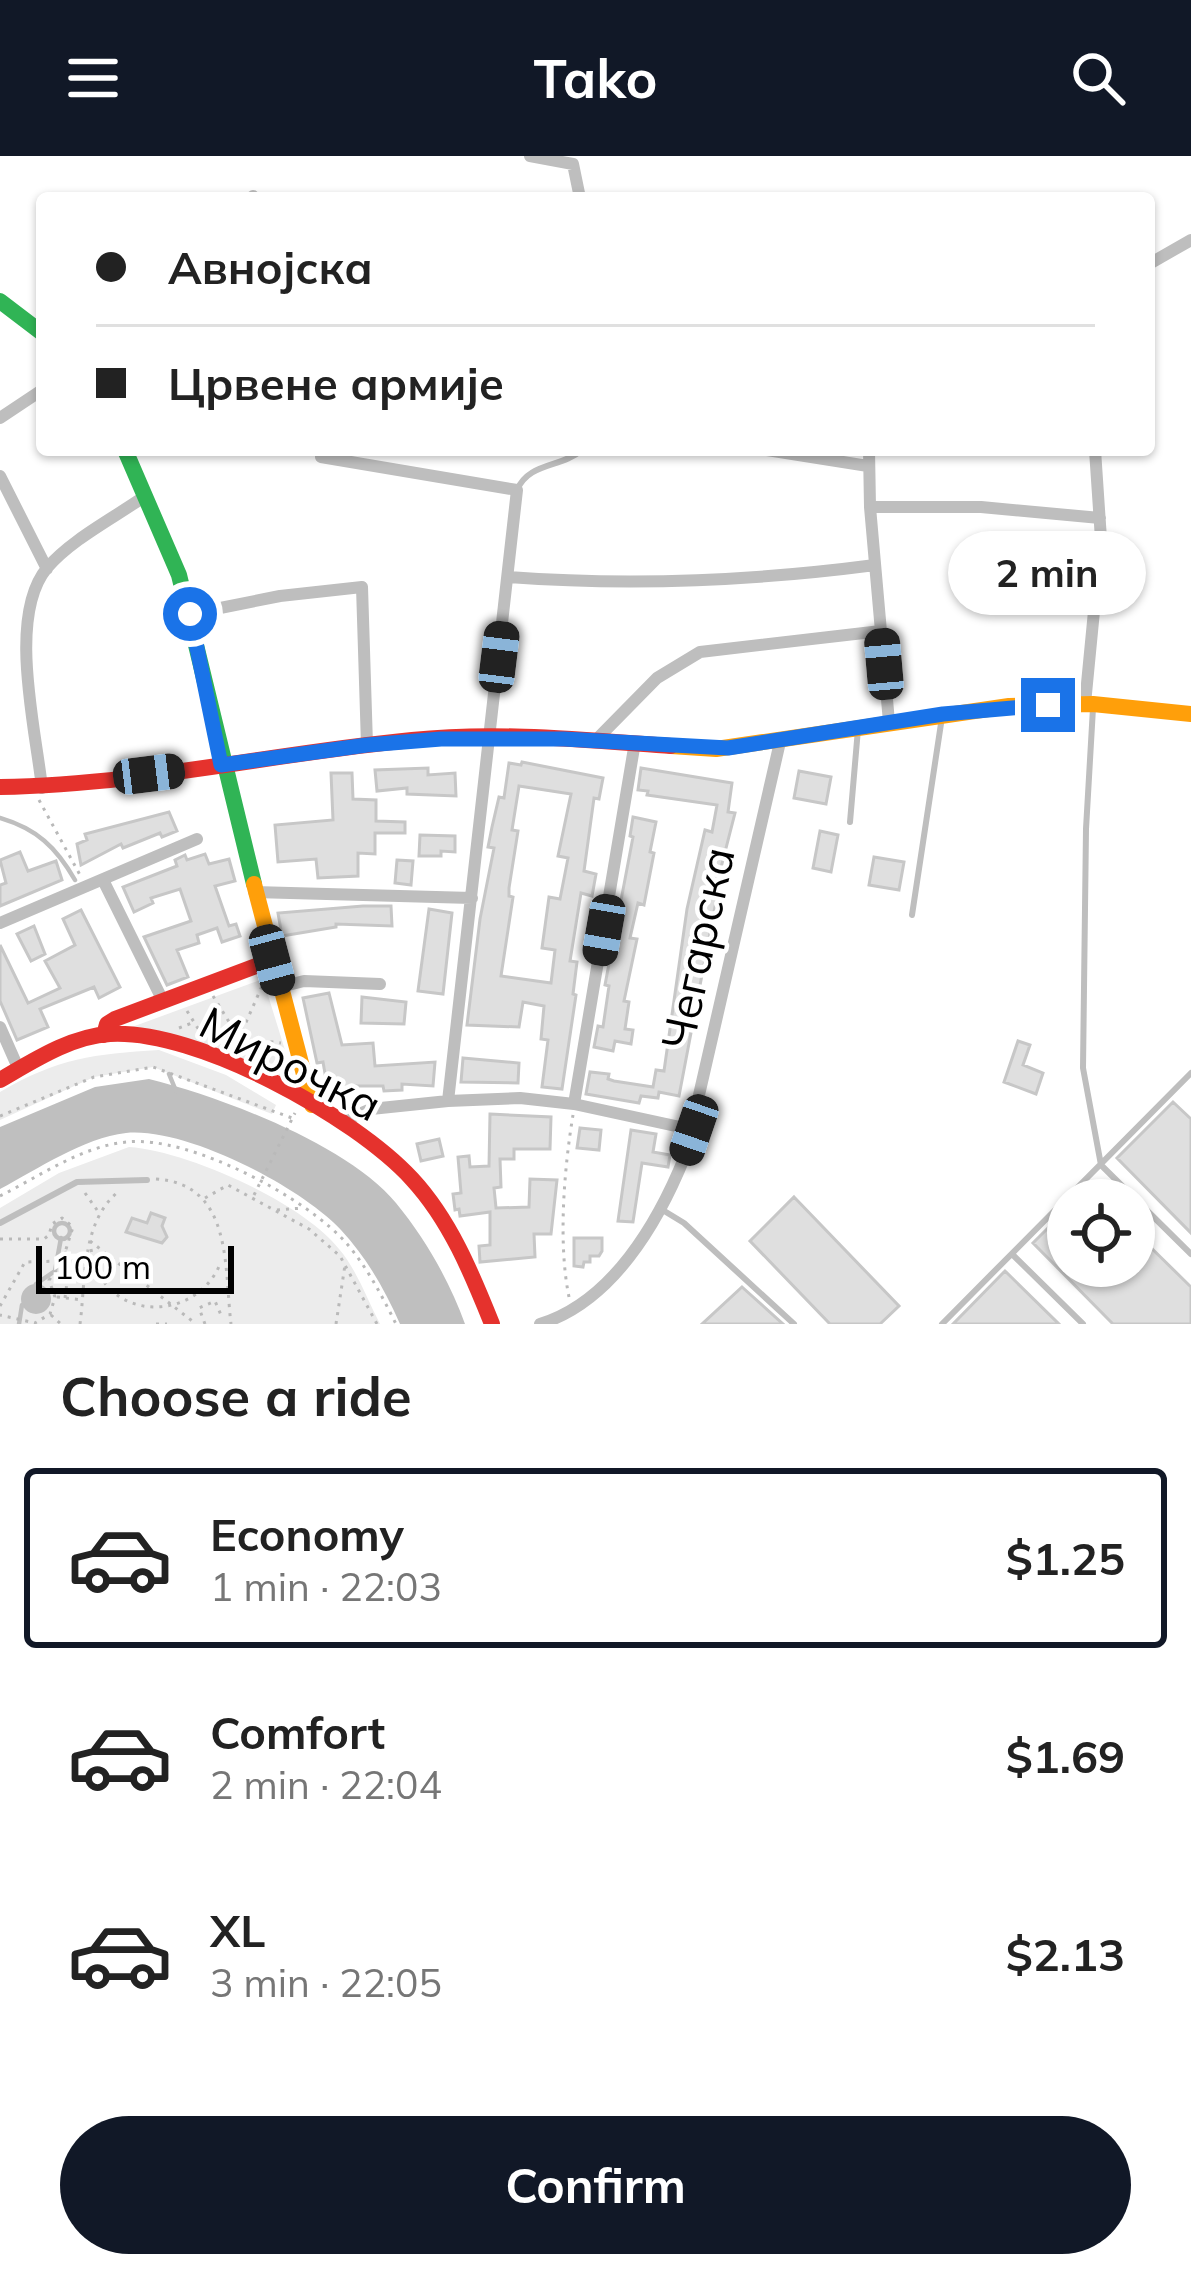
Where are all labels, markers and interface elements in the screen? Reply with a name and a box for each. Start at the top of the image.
text: Tako [534,44,657,112]
icon: menu [60,45,126,111]
icon: search [1065,45,1131,111]
text: Авнојска [168,239,373,295]
text: Црвене армије [168,355,504,411]
callout: 2 min [949,531,1147,615]
text: 2 min [996,548,1098,597]
route start [163,587,217,641]
car [477,619,521,695]
car [863,627,905,701]
route end [1021,678,1075,732]
car [111,752,187,796]
street label: Чегарска [648,842,746,1054]
car [580,891,628,969]
car [245,921,299,999]
street label: Мирочка [191,994,391,1132]
car [665,1090,723,1170]
map controls [1047,1179,1155,1287]
button: locate [1047,1179,1155,1287]
scale bar [36,1240,234,1293]
text: 100 m [54,1246,151,1287]
text: Choose a ride [60,1362,412,1430]
icon: car [66,1504,174,1612]
text: Economy [210,1506,404,1562]
text: $1.25 [1006,1530,1125,1586]
text: 1 min · 22:03 [210,1562,442,1611]
icon: car [66,1702,174,1810]
text: Comfort [210,1704,385,1760]
text: $1.69 [1006,1728,1125,1784]
text: 2 min · 22:04 [210,1760,442,1809]
icon: car [66,1900,174,2008]
text: XL [210,1902,265,1958]
text: $2.13 [1006,1926,1125,1982]
text: 3 min · 22:05 [210,1958,442,2007]
button: Confirm [60,2116,1131,2254]

